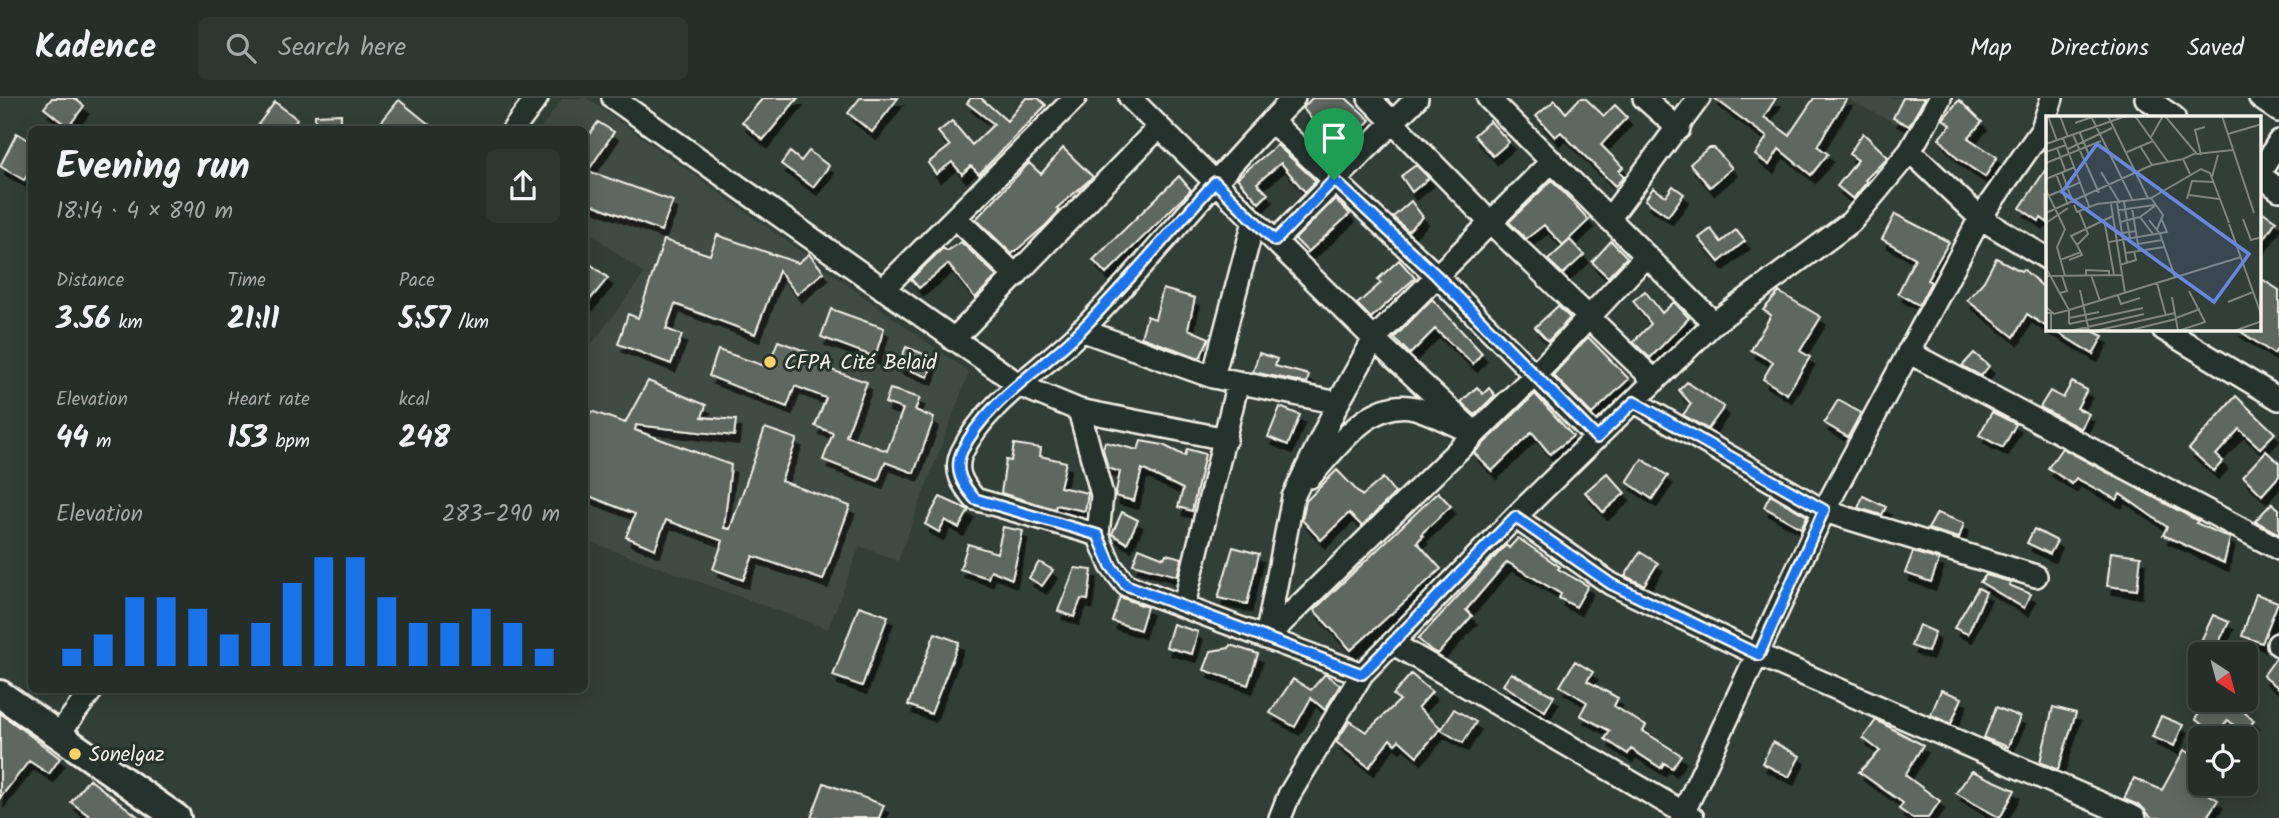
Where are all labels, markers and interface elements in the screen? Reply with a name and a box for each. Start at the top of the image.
search box [198,17,688,80]
text: Kadence [35,22,156,75]
text: Search here [278,27,406,69]
icon: search [222,29,260,67]
text: Map [1970,29,2012,68]
text: Directions [2050,29,2149,68]
text: Saved [2187,29,2244,68]
pin [1304,108,1364,180]
inset map [2046,116,2262,331]
icon: arrive [1315,119,1353,157]
text: Evening run [56,138,250,198]
button: share [486,149,560,223]
text: 18:14 · 4 × 890 m [56,194,233,230]
text: Distance [56,266,124,296]
text: Time [227,266,266,296]
text: Pace [399,266,435,296]
text: 3.56 [56,296,111,344]
text: 21:11 [227,296,279,344]
text: 5:57 [399,296,451,344]
text: km [111,308,143,338]
text: /km [451,308,489,338]
place label: CFPA Cité Belaid [784,347,937,380]
marker: CFPA Cité Belaid [762,354,778,370]
text: Elevation [56,385,128,415]
text: Heart rate [227,385,310,415]
text: kcal [399,385,430,415]
text: 44 [56,415,89,463]
text: 153 [227,415,268,463]
text: 248 [399,415,450,463]
text: m [89,427,111,457]
text: bpm [268,427,310,457]
text: Elevation [56,497,143,533]
text: 283–290 m [442,497,560,533]
north arrow [2188,642,2258,712]
map controls [2188,642,2258,796]
button: locate [2188,726,2258,796]
place label: Sonelgaz [89,739,165,772]
marker: Sonelgaz [67,746,83,762]

